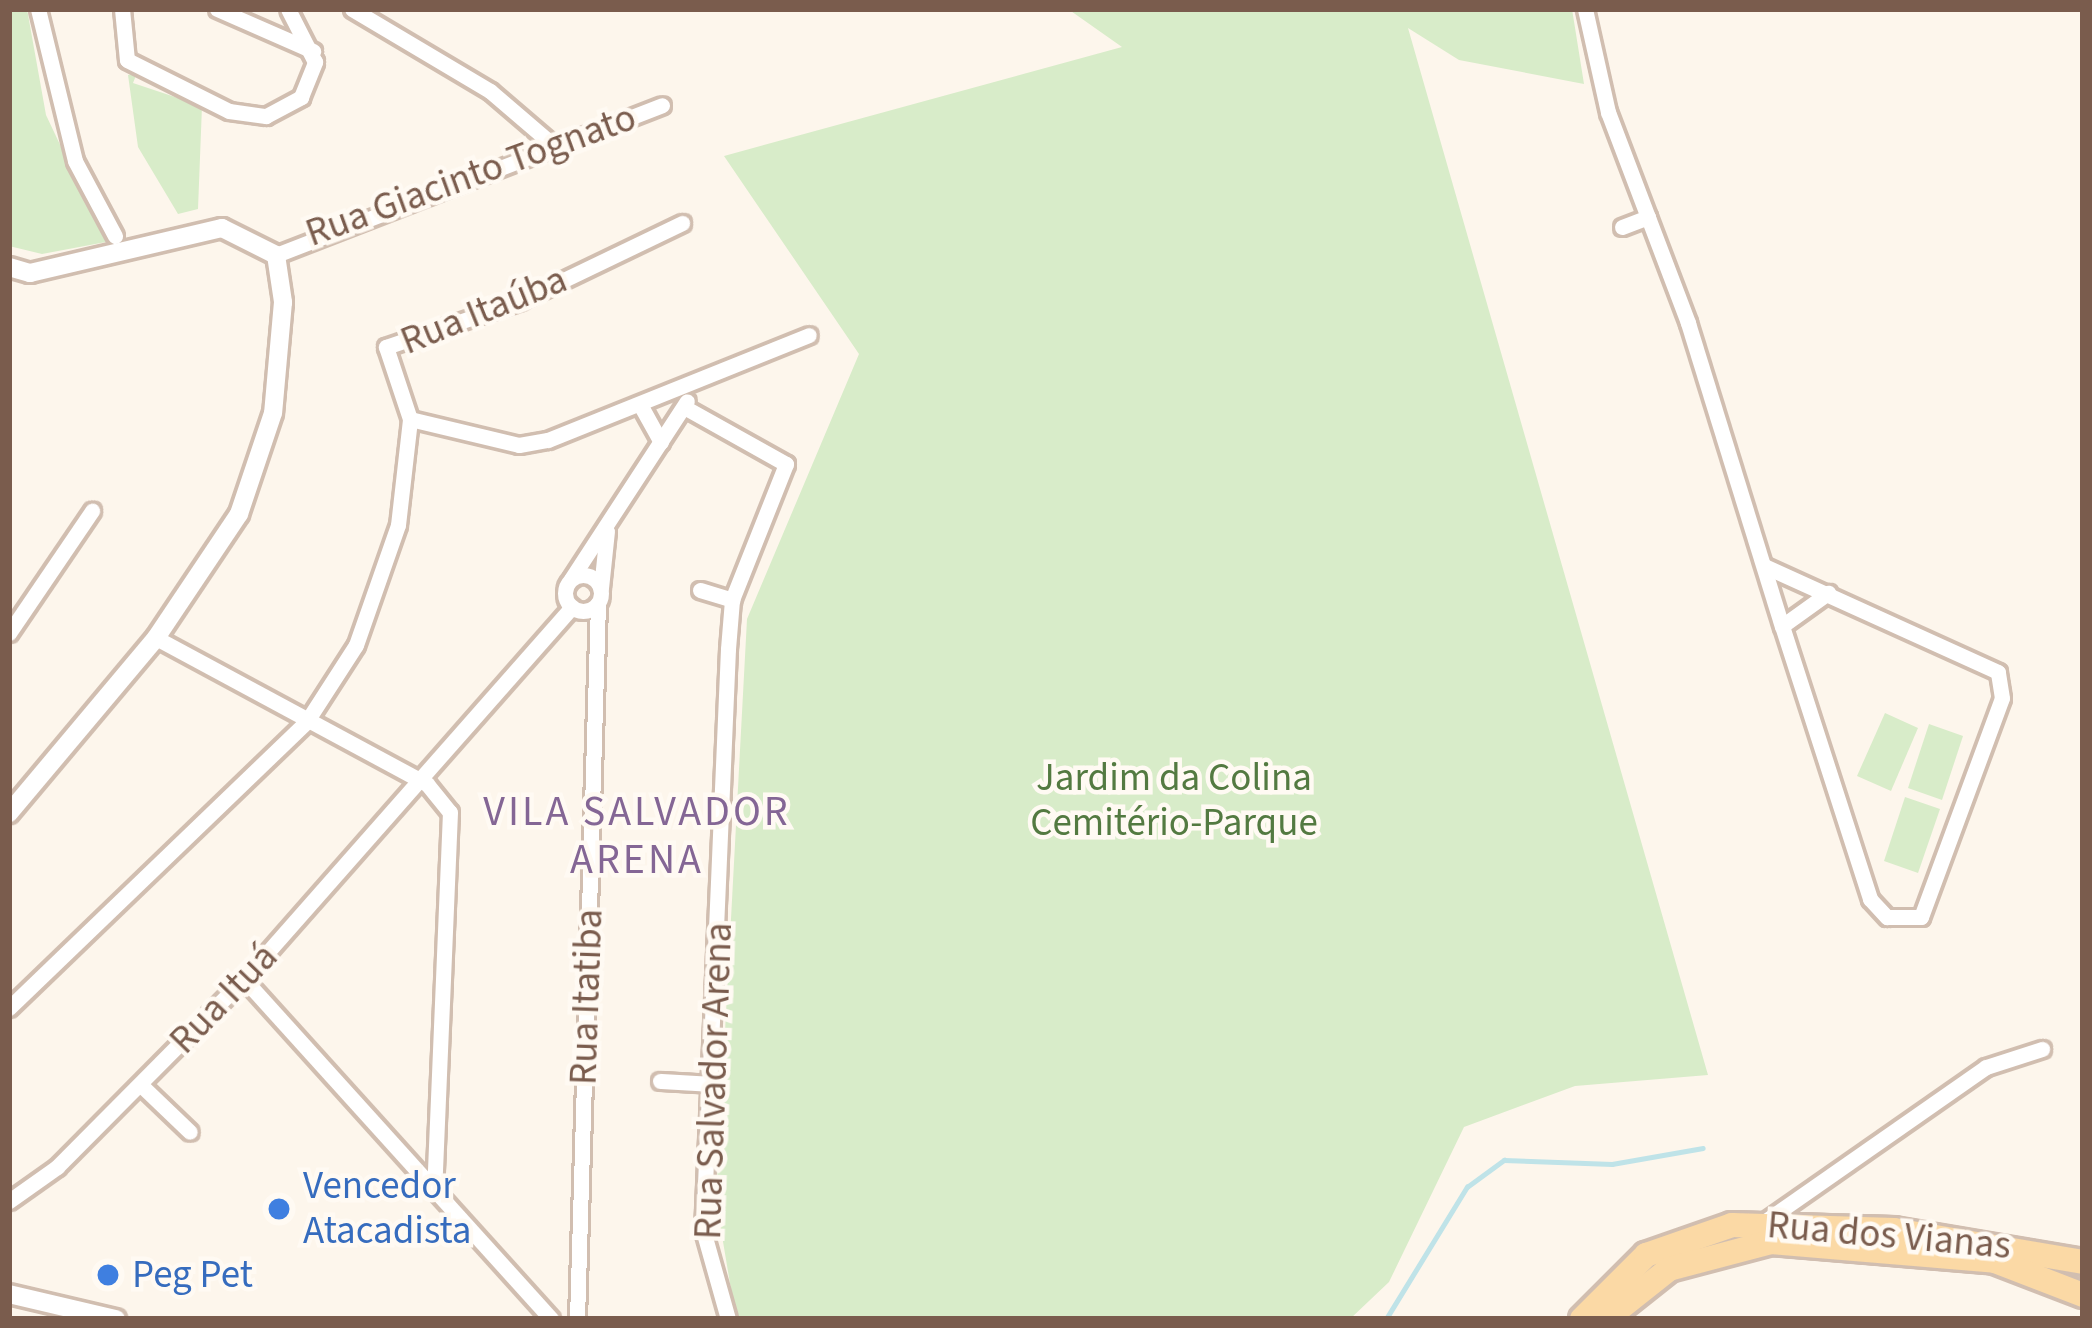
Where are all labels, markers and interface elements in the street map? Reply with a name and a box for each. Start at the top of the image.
street label: Rua Giacinto Tognato [300,95,642,257]
street label: Rua Itaúba [394,257,574,365]
park label: Jardim da Colina Cemitério-Parque [1030,756,1318,847]
district label: VILA SALVADOR ARENA [483,787,791,886]
street label: Rua Itatiba [561,908,613,1086]
street label: Rua Salvador Arena [685,922,743,1240]
street label: Rua Ituá [160,934,288,1064]
place label: Vencedor Atacadista [303,1164,472,1255]
marker: Vencedor Atacadista [266,1196,292,1222]
street label: Rua dos Vianas [1765,1202,2013,1270]
place label: Peg Pet [132,1252,253,1298]
marker: Peg Pet [95,1262,121,1288]

